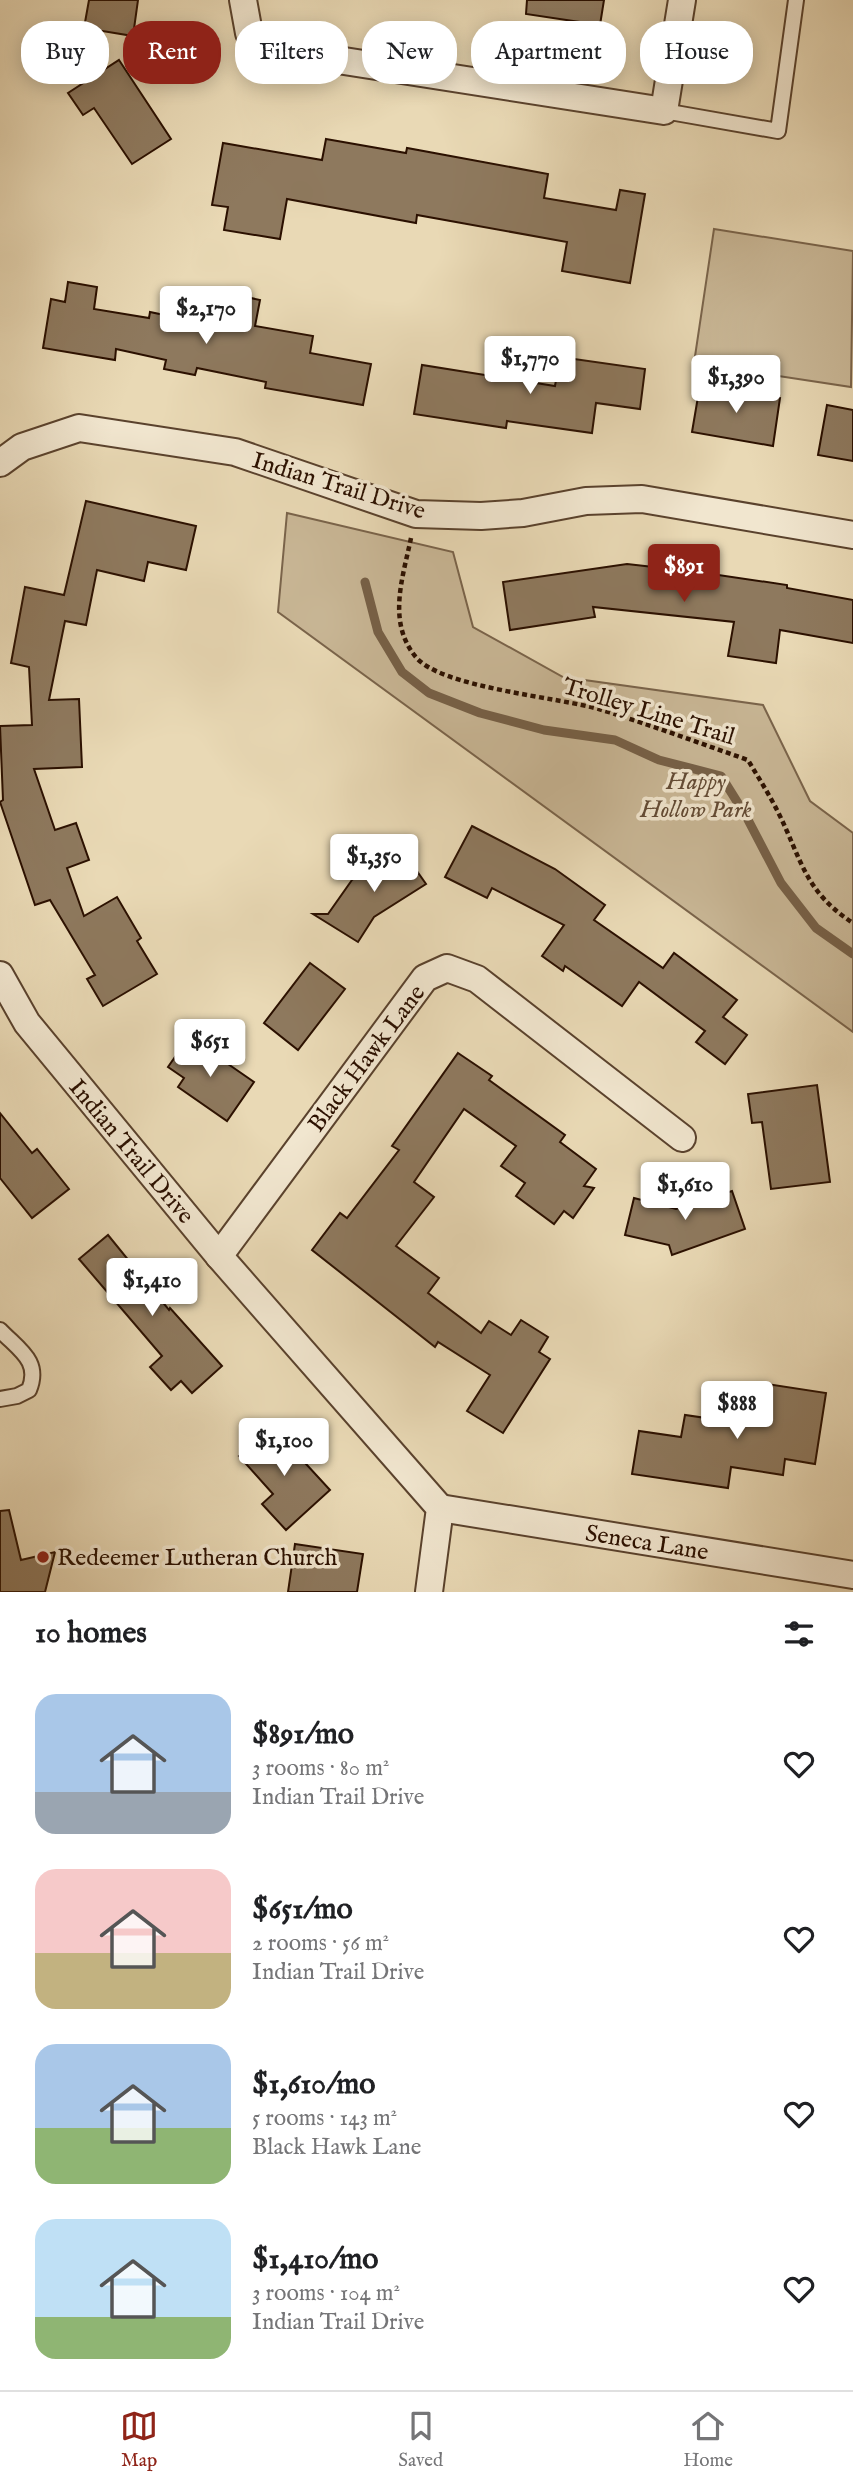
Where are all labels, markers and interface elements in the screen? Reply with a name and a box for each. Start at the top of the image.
chip: Buy [21,21,109,84]
chip: Rent [123,21,221,84]
chip: Filters [235,21,348,84]
chip: New [362,21,457,84]
chip: Apartment [471,21,626,84]
chip: House [640,21,753,84]
pin: $2,170 [149,286,263,346]
text: $2,170 [176,294,236,323]
pin: $1,770 [473,336,587,396]
text: $1,770 [500,344,560,373]
pin: $1,390 [679,356,793,415]
text: $1,390 [707,363,765,392]
street label: Indian Trail Drive [248,445,429,528]
pin: $891 [643,544,725,604]
text: $891 [664,552,704,581]
street label: Trolley Line Trail [559,671,739,754]
park label: Happy Hollow Park [639,767,752,826]
pin: $1,350 [317,834,431,894]
text: $1,350 [346,842,402,871]
street label: Black Hawk Lane [302,979,433,1139]
pin: $651 [169,1020,251,1079]
text: $651 [190,1027,230,1056]
street label: Indian Trail Drive [61,1073,200,1231]
pin: $1,610 [628,1162,742,1222]
text: $1,610 [657,1170,713,1199]
pin: $1,410 [95,1258,209,1318]
text: $1,410 [122,1266,182,1295]
pin: $888 [696,1382,778,1441]
text: $888 [717,1389,757,1418]
pin: $1,100 [227,1418,341,1478]
text: $1,100 [255,1426,313,1455]
street label: Seneca Lane [583,1518,711,1569]
place label: Redeemer Lutheran Church [57,1543,338,1574]
marker: Redeemer Lutheran Church [35,1549,51,1565]
text: 10 homes [35,1615,147,1653]
icon: filters [780,1615,818,1653]
text: $891/mo [252,1716,354,1754]
icon: home [91,1722,175,1806]
icon: heart [780,1745,818,1783]
text: 3 rooms · 80 m² [252,1754,389,1783]
text: Indian Trail Drive [252,1783,424,1812]
text: $651/mo [252,1891,353,1929]
icon: home [91,1897,175,1981]
icon: heart [780,1920,818,1958]
text: 2 rooms · 56 m² [252,1929,389,1958]
text: Indian Trail Drive [252,1958,424,1987]
text: $1,610/mo [252,2066,375,2104]
icon: home [91,2072,175,2156]
icon: heart [780,2095,818,2133]
text: 5 rooms · 143 m² [252,2104,397,2133]
text: Black Hawk Lane [252,2133,421,2162]
text: $1,410/mo [252,2241,378,2279]
icon: home [91,2247,175,2331]
icon: heart [780,2270,818,2308]
text: 3 rooms · 104 m² [252,2279,400,2308]
text: Indian Trail Drive [252,2308,424,2337]
tab: Map [120,2407,158,2473]
tab: Saved [398,2407,443,2473]
tab: Home [683,2407,733,2473]

